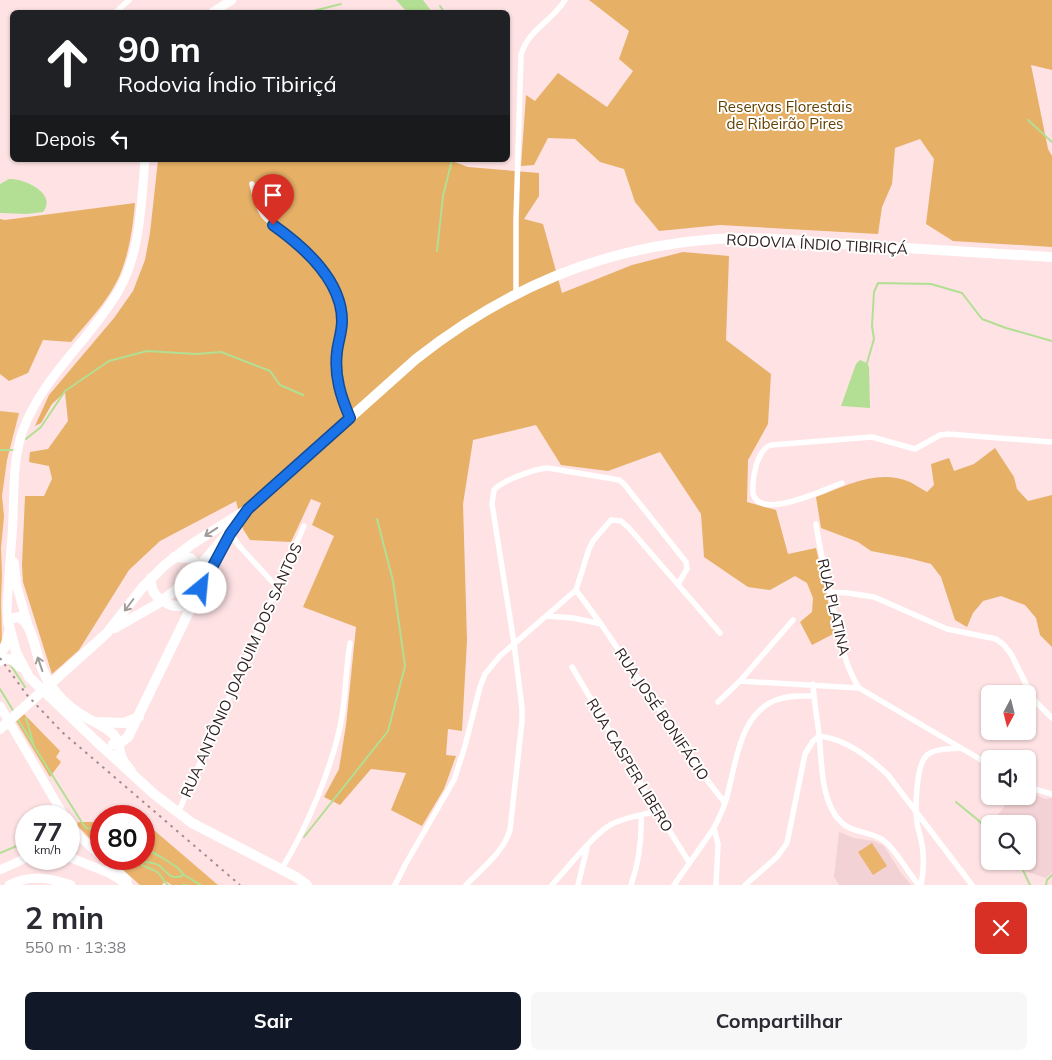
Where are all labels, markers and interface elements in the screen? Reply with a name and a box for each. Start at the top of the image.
text: 90 m [118,27,201,71]
icon: ahead [35,30,100,95]
text: Rodovia Índio Tibiriçá [118,70,337,98]
park label: Reservas Florestais de Ribeirão Pires [718,97,852,133]
icon: left [106,125,134,153]
text: Depois [35,127,96,151]
pin [252,174,294,225]
icon: arrive [259,181,287,209]
street label: RODOVIA ÍNDIO TIBIRIÇÁ [726,230,908,258]
one-way arrow [204,527,218,537]
street label: RUA ANTÔNIO JOAQUIM DOS SANTOS [176,540,306,800]
street label: RUA PLATINA [814,557,854,657]
position arrow [174,561,226,613]
one-way arrow [124,598,134,612]
street label: RUA JOSÉ BONIFÁCIO [611,644,713,784]
one-way arrow [35,657,44,672]
north arrow [981,685,1036,740]
map controls [981,685,1036,870]
street label: RUA CASPER LIBERO [583,695,677,835]
button: sound [981,750,1036,805]
speed limit sign: 80 [90,805,155,870]
button: search [981,815,1036,870]
text: 77 [32,816,63,847]
text: km/h [34,842,61,857]
text: 2 min [25,899,104,937]
button: close [975,902,1027,954]
text: 550 m · 13:38 [25,937,126,957]
button: Sair [25,992,521,1050]
button: Compartilhar [531,992,1027,1050]

